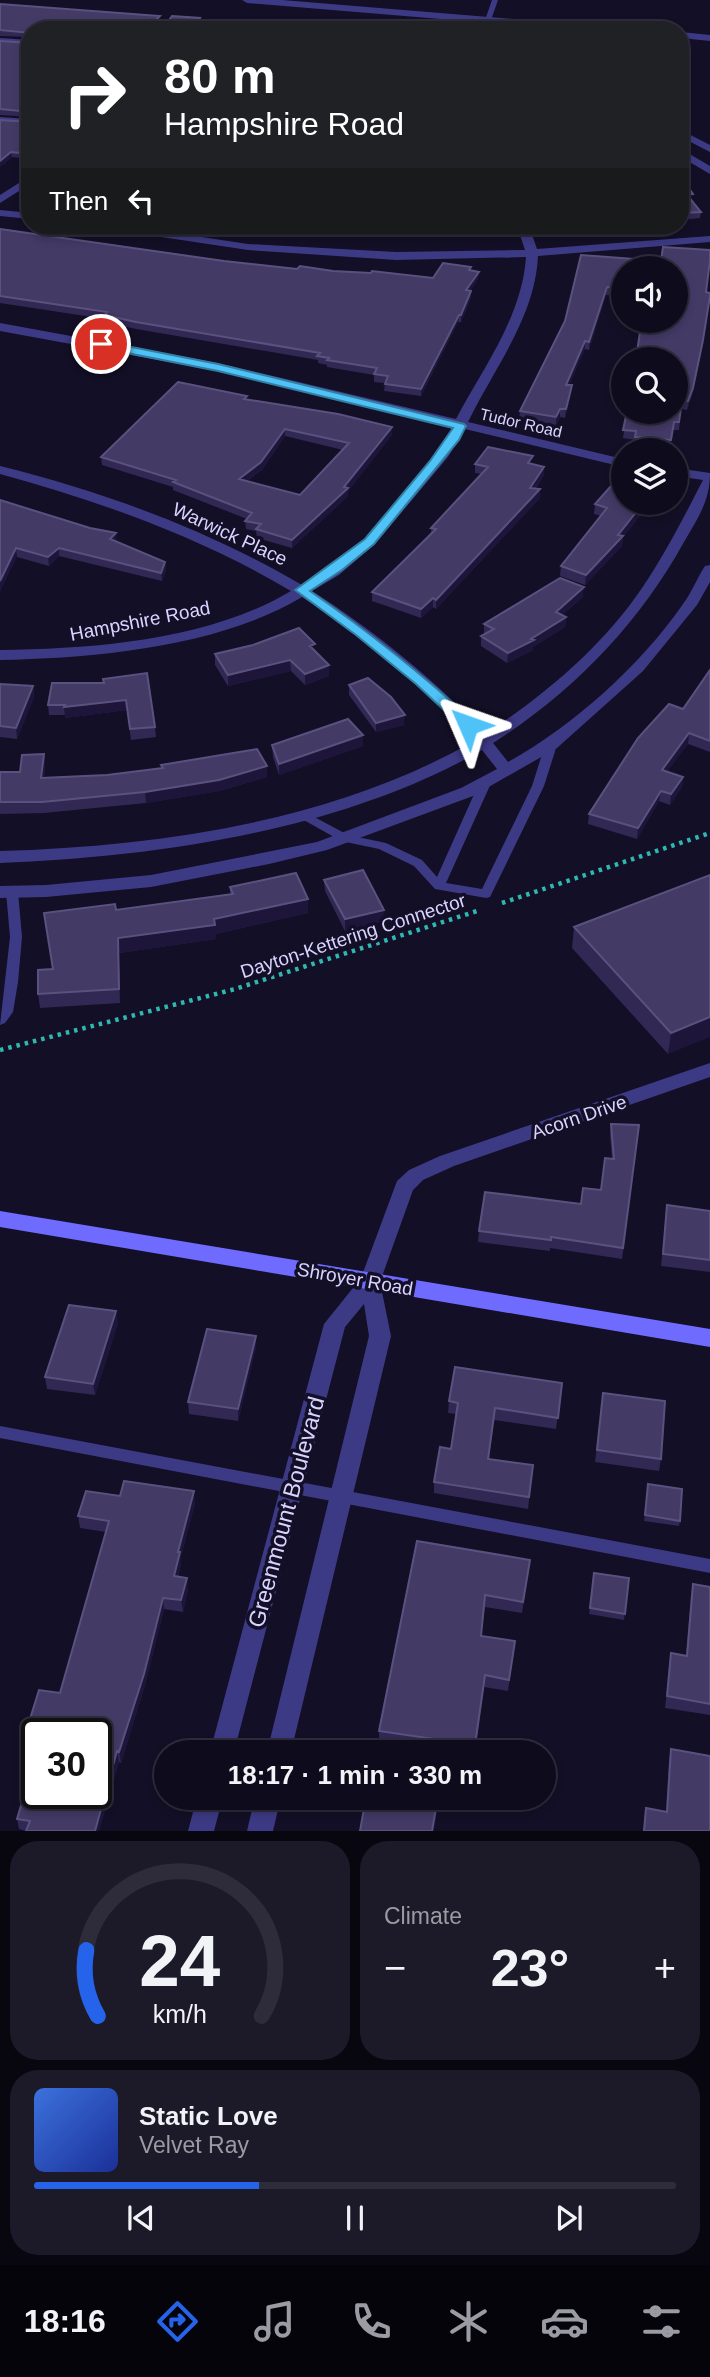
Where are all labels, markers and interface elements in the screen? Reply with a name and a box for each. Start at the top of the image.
icon: right [49,49,140,140]
text: 80 m [164,49,276,103]
text: Hampshire Road [164,106,404,142]
icon: left [122,182,160,220]
text: Then [49,186,108,216]
map controls [611,256,688,515]
button: sound [611,256,688,333]
pin [71,314,131,374]
icon: arrive [82,325,120,363]
button: search [611,347,688,424]
street label: Tudor Road [478,405,564,441]
button: layers [611,438,688,515]
street label: Warwick Place [169,498,291,570]
street label: Hampshire Road [68,597,212,645]
position arrow [431,688,505,762]
street label: Dayton-Kettering Connector [238,889,469,982]
street label: Acorn Drive [529,1091,629,1143]
street label: Shroyer Road [295,1258,415,1300]
street label: Greenmount Boulevard [243,1394,329,1630]
speed limit sign: 30 [21,1718,112,1809]
text: 18:17 · 1 min · 330 m [228,1760,482,1790]
text: Climate [384,1903,462,1929]
text: 24 [140,1921,221,2002]
text: 23° [491,1939,569,1997]
text: − [384,1947,406,1989]
text: + [654,1947,676,1989]
text: km/h [153,2000,207,2028]
text: Static Love [139,2101,278,2131]
text: Velvet Ray [139,2132,249,2158]
icon: previous [122,2199,160,2237]
icon: pause [336,2199,374,2237]
icon: next [550,2199,588,2237]
icon: directions [153,2297,202,2346]
icon: music [250,2297,299,2346]
icon: phone [347,2297,396,2346]
icon: climate [444,2297,493,2346]
icon: car [540,2297,589,2346]
icon: filters [637,2297,686,2346]
text: 18:16 [24,2303,106,2339]

